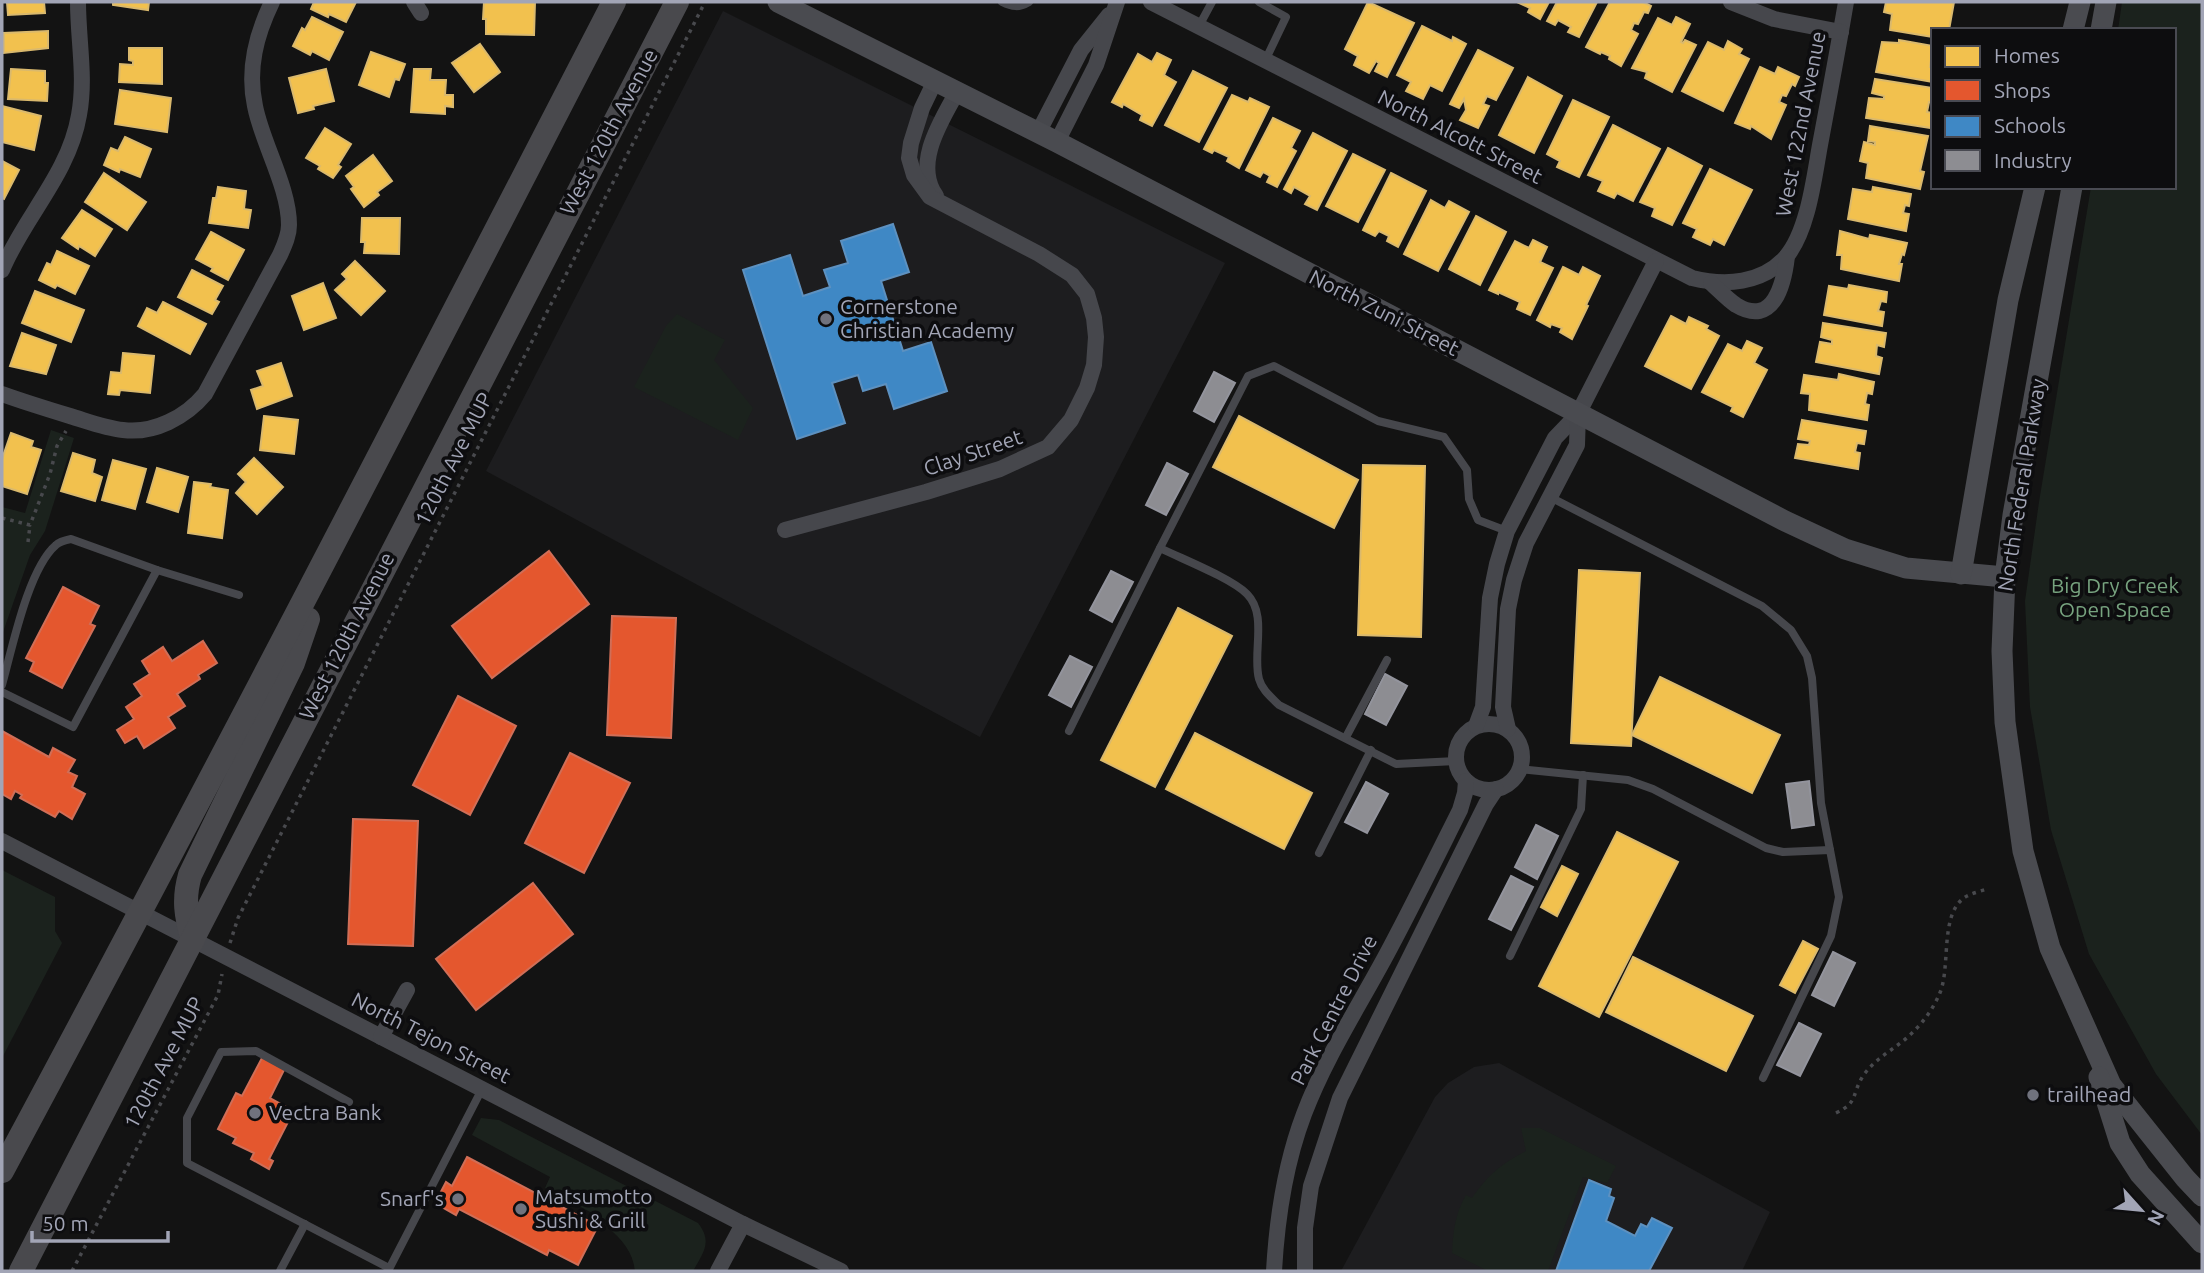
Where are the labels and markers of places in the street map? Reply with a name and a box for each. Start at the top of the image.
place label: Cornerstone Christian Academy [840,294,1014,342]
marker: Cornerstone Christian Academy [818,311,834,327]
place label: trailhead [2047,1082,2131,1106]
marker: trailhead [2025,1087,2041,1103]
place label: Vectra Bank [269,1100,382,1124]
marker: Vectra Bank [247,1105,263,1121]
place label: Matsumotto Sushi & Grill [535,1184,653,1232]
place label: Snarf's [380,1186,444,1210]
marker: Snarf's [450,1191,466,1207]
marker: Matsumotto Sushi & Grill [513,1201,529,1217]

